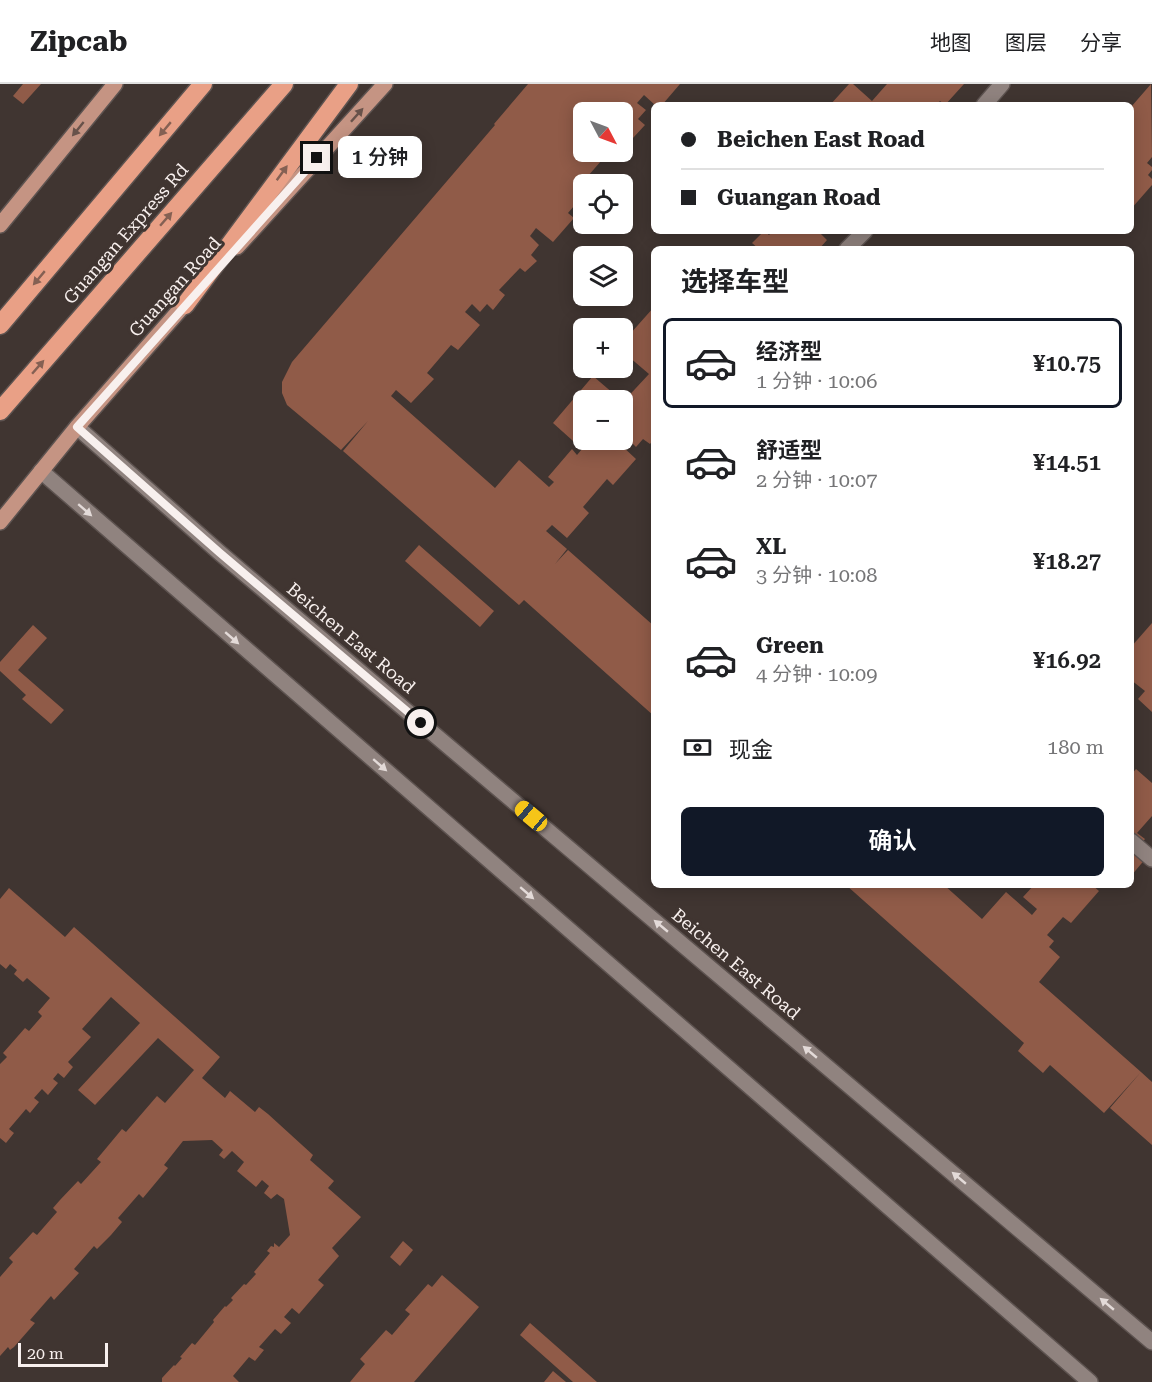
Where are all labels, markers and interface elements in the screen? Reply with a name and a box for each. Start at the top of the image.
text: Zipcab [30,25,128,58]
text: 地图 [930,31,972,55]
text: 图层 [1005,31,1047,55]
text: 分享 [1080,31,1122,55]
north arrow [573,102,633,162]
map controls [573,102,633,450]
one-way arrow [350,108,363,123]
one-way arrow [72,121,85,136]
one-way arrow [159,121,172,136]
text: Beichen East Road [717,127,925,152]
callout: 1 分钟 [338,137,422,179]
route end [303,144,330,171]
text: 1 分钟 [352,145,408,169]
street label: Guangan Express Rd [59,159,193,308]
one-way arrow [275,165,288,181]
button: locate [573,174,633,234]
text: Guangan Road [717,185,881,210]
one-way arrow [159,212,173,227]
street label: Guangan Road [124,232,225,341]
button: layers [573,246,633,306]
text: 选择车型 [681,266,789,298]
one-way arrow [33,270,46,286]
button: + [573,318,633,378]
icon: car [684,336,738,390]
text: 经济型 [756,339,822,364]
text: ¥10.75 [1033,351,1101,376]
one-way arrow [31,360,44,375]
text: 1 分钟 · 10:06 [756,369,877,393]
button: − [573,390,633,450]
icon: car [684,435,738,489]
text: 舒适型 [756,438,822,463]
text: ¥14.51 [1033,450,1101,475]
text: 2 分钟 · 10:07 [756,468,877,492]
one-way arrow [77,503,92,516]
icon: car [684,534,738,588]
text: XL [756,534,786,559]
text: ¥18.27 [1033,549,1101,574]
text: 3 分钟 · 10:08 [756,563,877,587]
street label: Beichen East Road [283,578,420,698]
one-way arrow [224,631,240,644]
icon: car [684,633,738,687]
text: Green [756,633,824,658]
text: ¥16.92 [1033,648,1101,673]
text: 4 分钟 · 10:09 [756,662,877,686]
route start [407,709,434,736]
icon: cash [681,731,714,764]
text: 180 m [1047,735,1104,759]
text: 现金 [729,737,773,762]
one-way arrow [372,758,387,771]
car [511,798,551,834]
button: 确认 [681,807,1104,876]
one-way arrow [519,886,534,899]
street label: Beichen East Road [668,904,805,1024]
one-way arrow [654,920,669,933]
one-way arrow [802,1046,818,1059]
one-way arrow [951,1172,967,1185]
one-way arrow [1099,1298,1115,1311]
scale bar [18,1340,108,1368]
text: 20 m [27,1344,64,1363]

